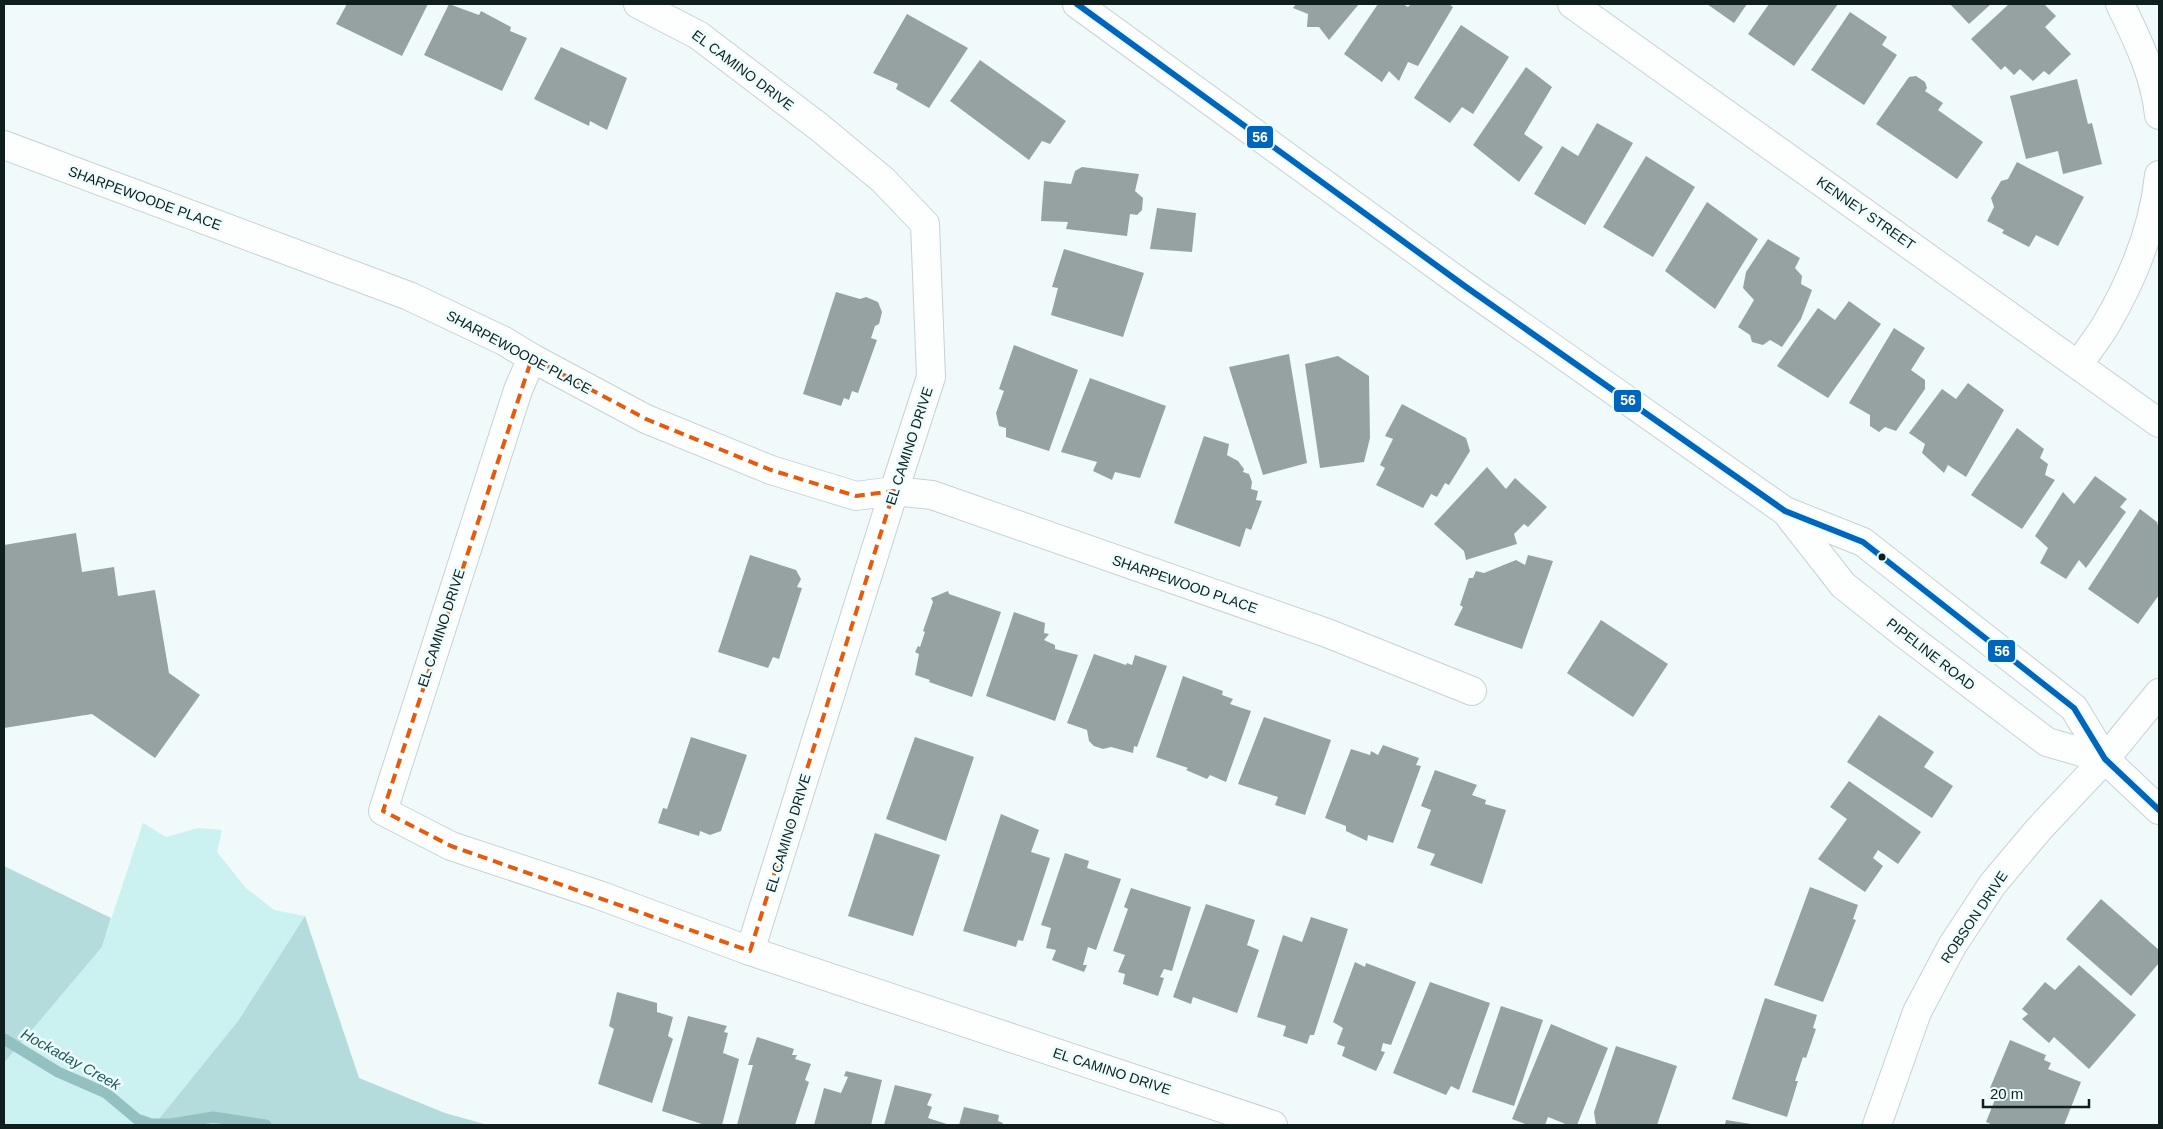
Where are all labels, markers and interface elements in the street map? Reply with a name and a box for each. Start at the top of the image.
street label: EL CAMINO DRIVE [689,27,797,113]
line badge: 56 [1246,125,1274,149]
text: 56 [1252,129,1268,145]
street label: SHARPEWOODE PLACE [66,163,224,233]
street label: KENNEY STREET [1814,173,1919,253]
street label: SHARPEWOODE PLACE [444,307,594,397]
street label: EL CAMINO DRIVE [882,385,936,507]
line badge: 56 [1613,389,1642,413]
text: 56 [1620,392,1636,408]
street label: SHARPEWOOD PLACE [1110,552,1260,616]
unlabelled marker [1877,552,1887,562]
street label: EL CAMINO DRIVE [414,567,468,689]
street label: PIPELINE ROAD [1884,615,1978,693]
line badge: 56 [1987,639,2016,663]
text: 56 [1994,643,2010,659]
street label: EL CAMINO DRIVE [762,772,814,894]
street label: ROBSON DRIVE [1937,868,2011,966]
water label: Hockaday Creek [18,1025,125,1094]
street label: EL CAMINO DRIVE [1051,1044,1173,1098]
scale bar [1983,1076,2089,1108]
text: 20 m [1990,1085,2023,1102]

